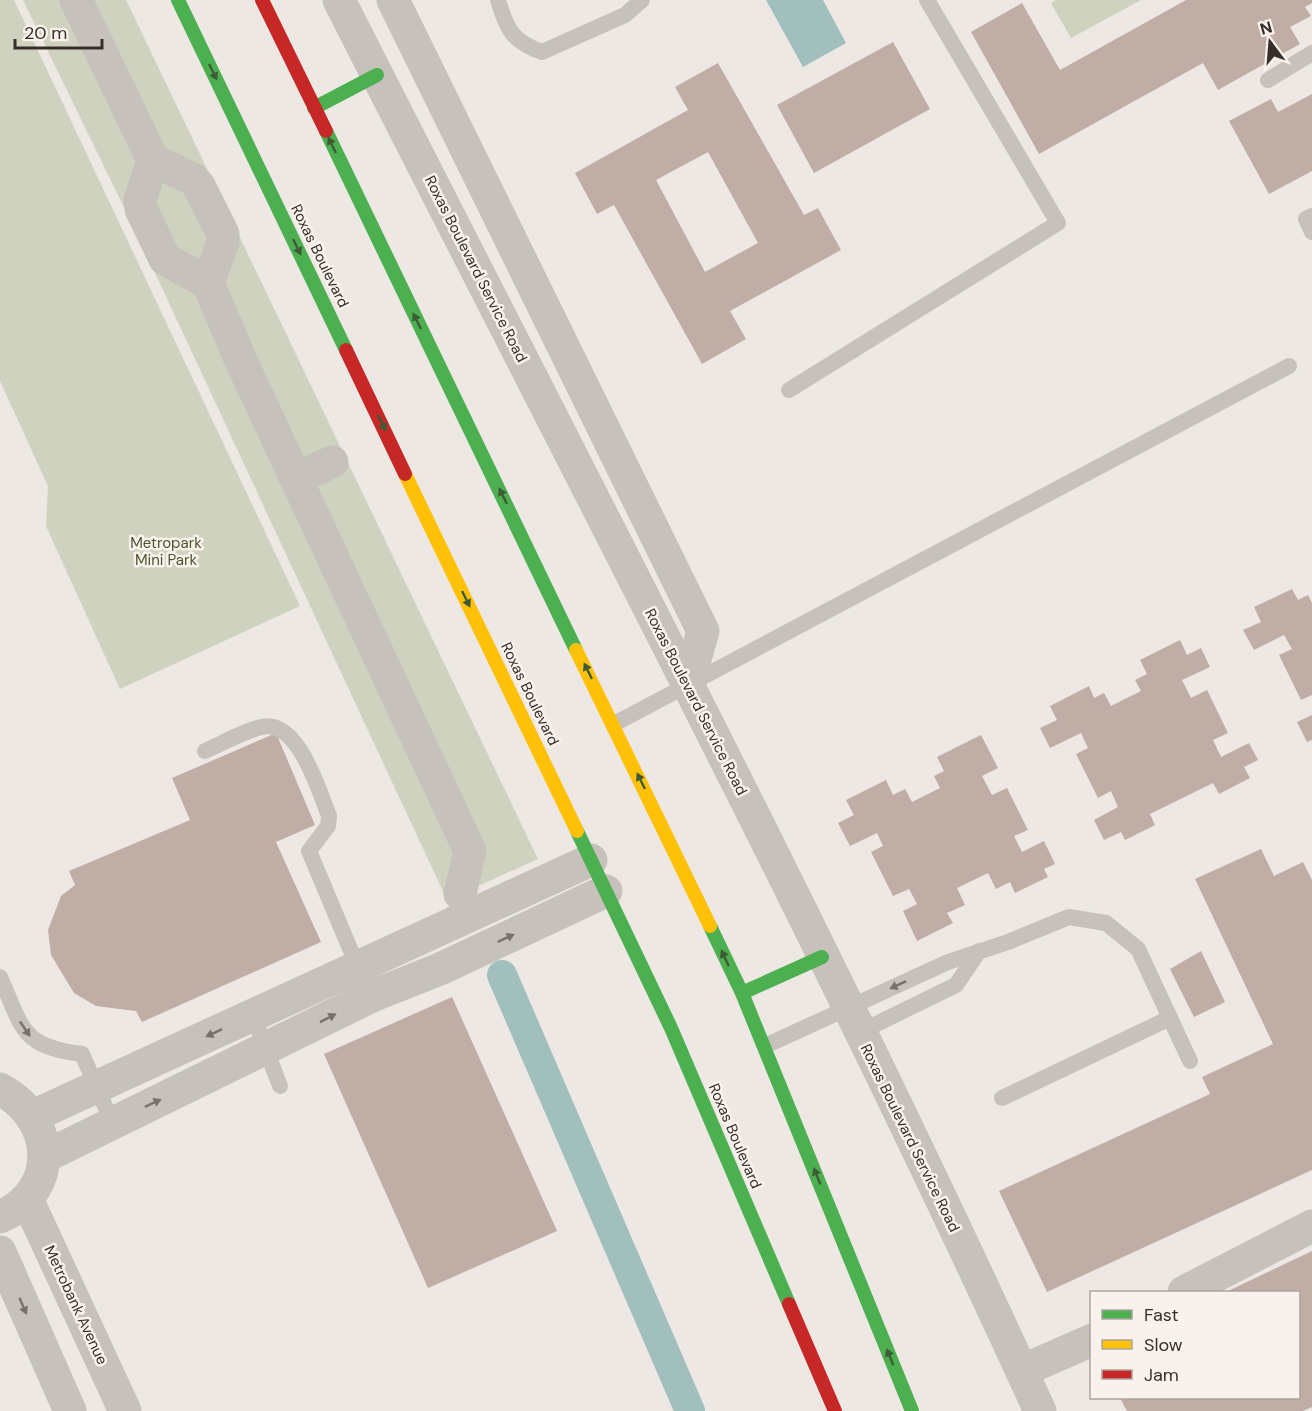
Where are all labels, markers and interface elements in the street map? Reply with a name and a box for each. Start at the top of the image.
scale bar [15,12,102,50]
north arrow [1240,12,1300,72]
text: N [1257,16,1275,40]
text: 20 m [24,21,67,45]
one-way arrow [208,63,217,80]
one-way arrow [327,137,337,154]
street label: Roxas Boulevard Service Road [420,172,532,366]
street label: Roxas Boulevard [286,201,354,311]
one-way arrow [293,239,302,256]
one-way arrow [413,312,422,329]
one-way arrow [377,415,386,432]
one-way arrow [498,487,508,505]
park label: Metropark Mini Park [130,533,202,570]
one-way arrow [461,591,471,608]
street label: Roxas Boulevard Service Road [640,605,752,799]
street label: Roxas Boulevard [496,639,564,749]
one-way arrow [583,663,593,680]
one-way arrow [637,773,646,790]
one-way arrow [497,933,514,942]
one-way arrow [721,949,730,966]
one-way arrow [889,980,906,989]
one-way arrow [320,1014,337,1023]
one-way arrow [20,1021,31,1038]
one-way arrow [205,1029,222,1038]
street label: Roxas Boulevard Service Road [856,1041,964,1235]
street label: Roxas Boulevard [704,1080,766,1192]
one-way arrow [144,1099,161,1108]
one-way arrow [812,1167,821,1185]
street label: Metrobank Avenue [40,1242,112,1368]
legend [1090,1291,1300,1399]
one-way arrow [18,1297,28,1315]
text: Fast [1144,1303,1179,1327]
text: Slow [1144,1333,1183,1357]
one-way arrow [885,1347,895,1365]
text: Jam [1144,1363,1179,1387]

